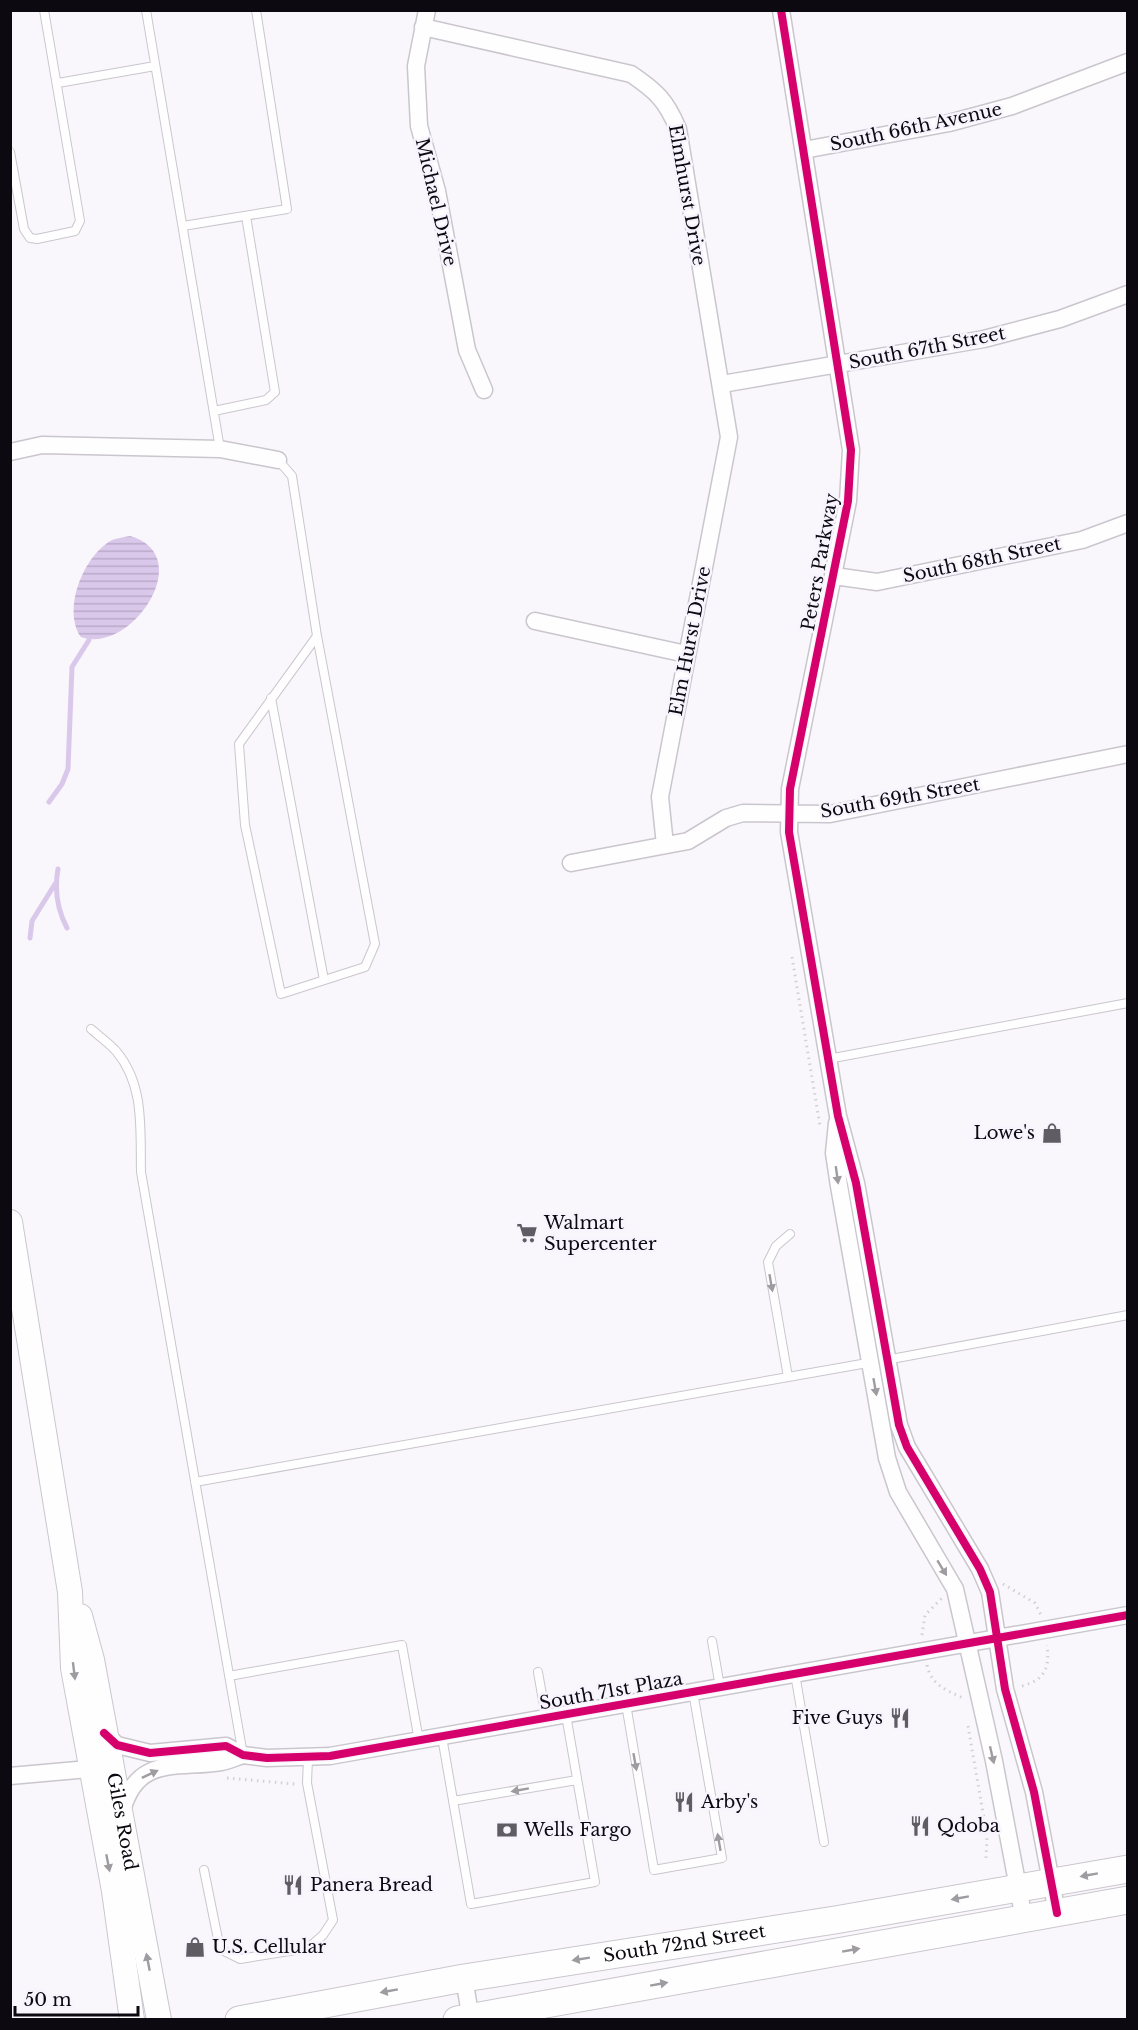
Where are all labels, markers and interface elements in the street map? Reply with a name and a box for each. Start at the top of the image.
street label: South 66th Avenue [828,98,1004,156]
street label: Elmhurst Drive [664,123,710,267]
street label: Michael Drive [411,136,461,268]
street label: South 67th Street [847,322,1007,374]
street label: Peters Parkway [797,491,843,632]
street label: South 68th Street [901,532,1063,587]
street label: Elm Hurst Drive [665,564,715,718]
street label: South 69th Street [819,773,982,823]
shop icon: Lowe's [1040,1121,1064,1145]
place label: Lowe's [974,1122,1035,1144]
one-way arrow [833,1165,842,1184]
place label: Walmart Supercenter [543,1212,657,1255]
supermarket icon: Walmart Supercenter [515,1221,539,1245]
one-way arrow [767,1274,776,1293]
one-way arrow [871,1378,880,1397]
one-way arrow [937,1559,947,1576]
one-way arrow [69,1662,79,1681]
street label: South 71st Plaza [538,1668,684,1714]
restaurant icon: Five Guys [888,1706,912,1730]
place label: Five Guys [792,1707,883,1729]
one-way arrow [988,1746,998,1764]
one-way arrow [631,1752,640,1771]
one-way arrow [141,1769,159,1779]
street label: Giles Road [102,1771,142,1872]
one-way arrow [510,1786,529,1795]
restaurant icon: Arby's [672,1790,696,1814]
place label: Arby's [700,1791,758,1813]
restaurant icon: Qdoba [908,1814,932,1838]
place label: Qdoba [937,1815,1000,1837]
bank icon: Wells Fargo [495,1818,519,1842]
place label: Wells Fargo [523,1819,632,1841]
one-way arrow [714,1833,723,1852]
one-way arrow [104,1854,113,1873]
one-way arrow [1080,1871,1099,1880]
restaurant icon: Panera Bread [281,1873,305,1897]
place label: Panera Bread [310,1874,433,1896]
one-way arrow [951,1894,970,1903]
street label: South 72nd Street [602,1920,767,1967]
shop icon: U.S. Cellular [183,1935,207,1959]
place label: U.S. Cellular [212,1936,326,1958]
one-way arrow [842,1945,861,1954]
one-way arrow [143,1952,152,1971]
one-way arrow [571,1955,590,1964]
scale bar [15,1979,138,2017]
one-way arrow [650,1979,669,1988]
one-way arrow [379,1987,398,1996]
text: 50 m [24,1989,72,2011]

